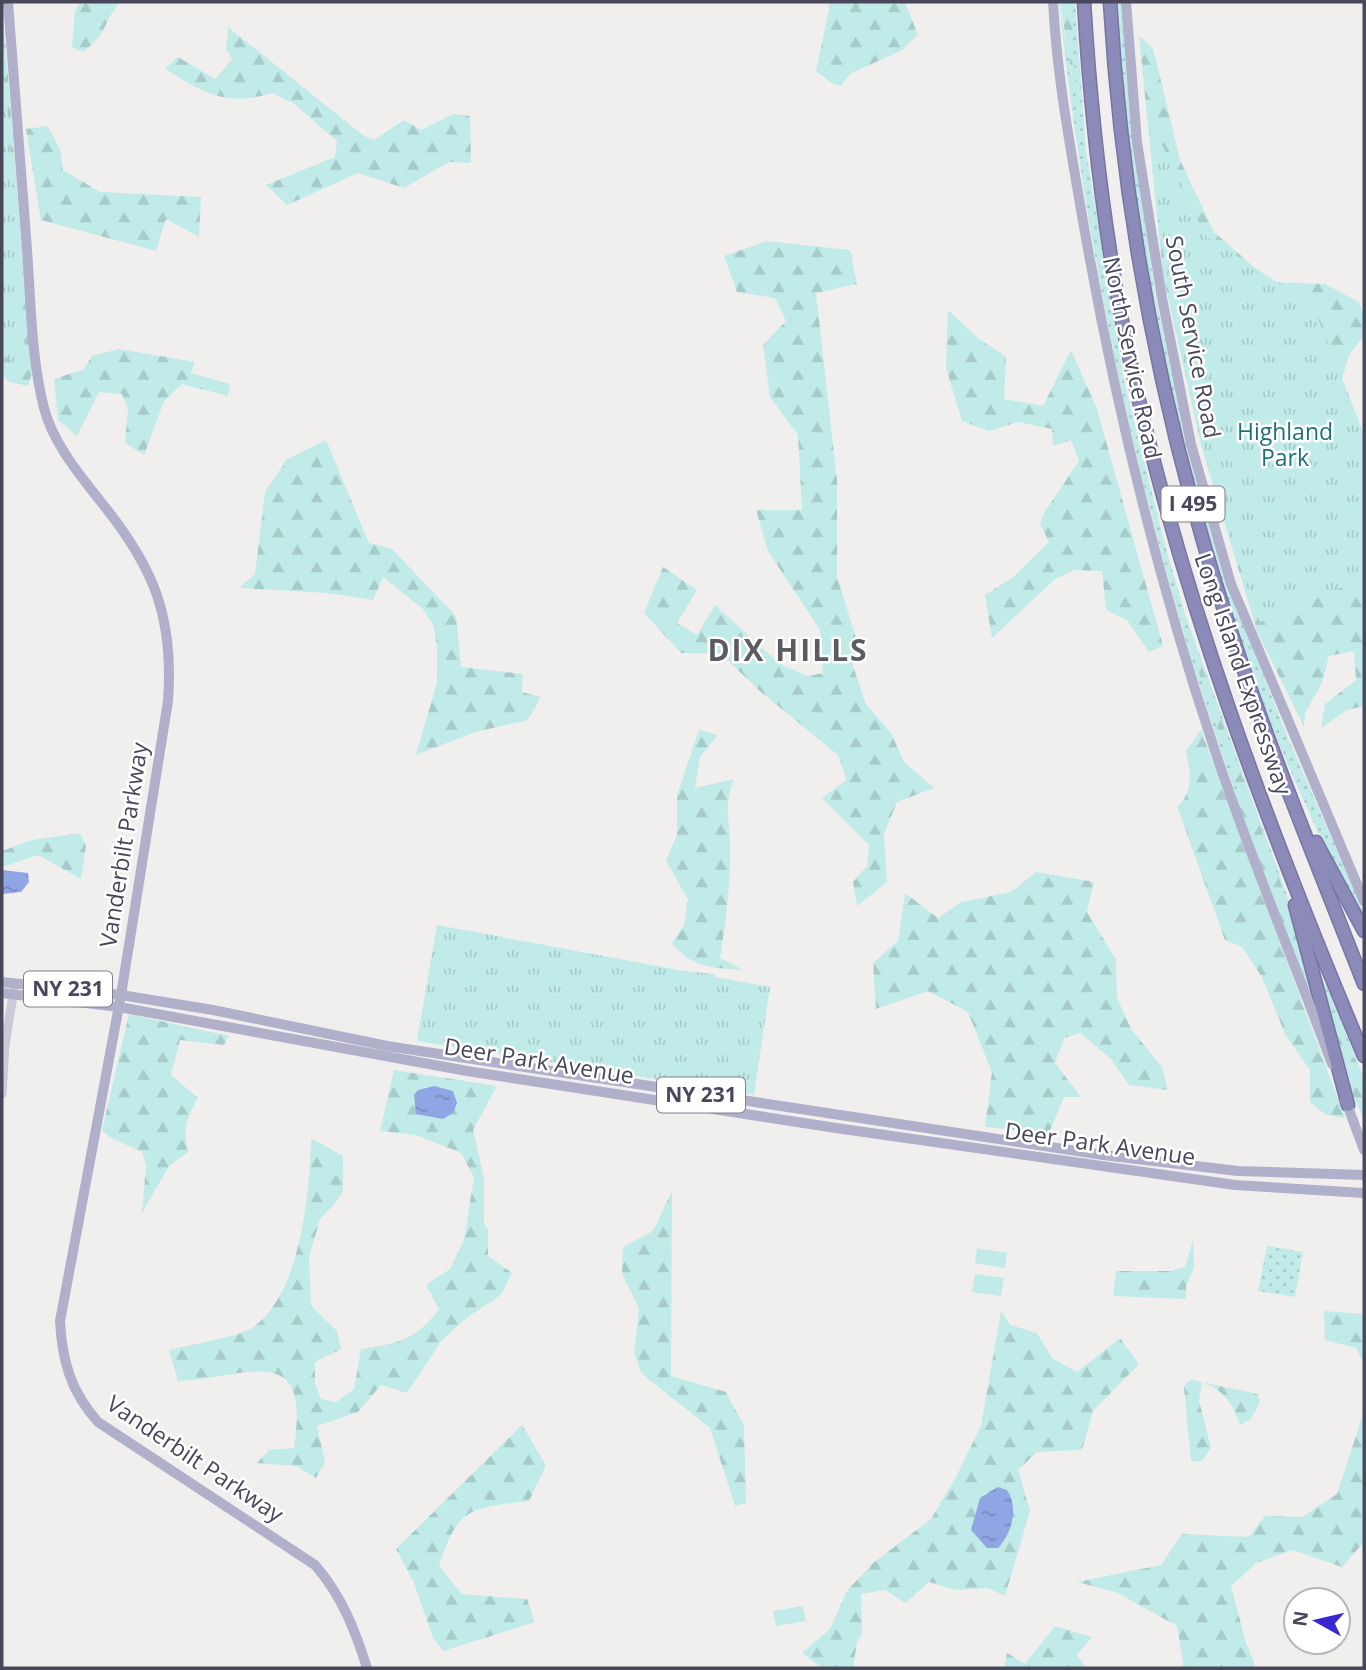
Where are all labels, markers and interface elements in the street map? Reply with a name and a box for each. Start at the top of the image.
street label: South Service Road [1159,233,1229,441]
street label: North Service Road [1096,254,1170,462]
park label: Highland Park [1237,415,1333,473]
road number: I 495 [1162,486,1224,522]
street label: Long Island Expressway [1188,548,1301,799]
district label: DIX HILLS [707,629,869,670]
street label: Vanderbilt Parkway [91,740,155,950]
road number: NY 231 [24,972,112,1006]
street label: Deer Park Avenue [442,1029,637,1091]
road number: NY 231 [657,1078,745,1112]
street label: Deer Park Avenue [1003,1114,1197,1172]
street label: Vanderbilt Parkway [101,1387,291,1530]
north arrow [1282,1586,1352,1656]
text: N [1286,1609,1314,1628]

